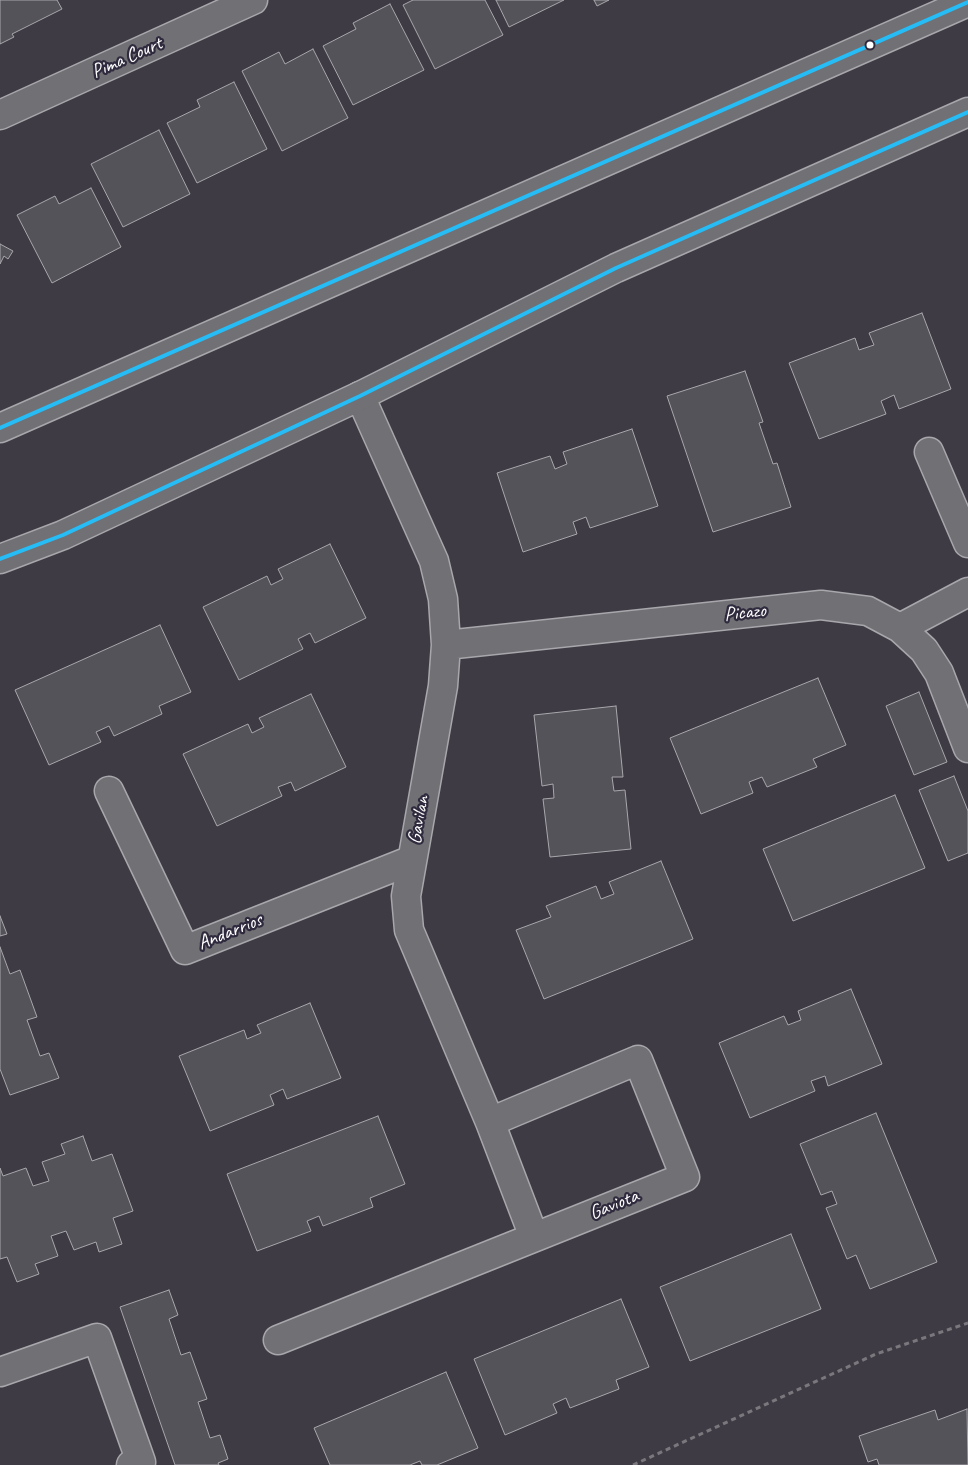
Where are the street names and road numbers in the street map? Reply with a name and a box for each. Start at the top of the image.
street label: Pima Court [88,32,166,84]
street label: Picazo [723,599,767,627]
street label: Gavilan [403,794,435,846]
street label: Andarrios [194,908,266,956]
street label: Gaviota [586,1184,642,1226]

